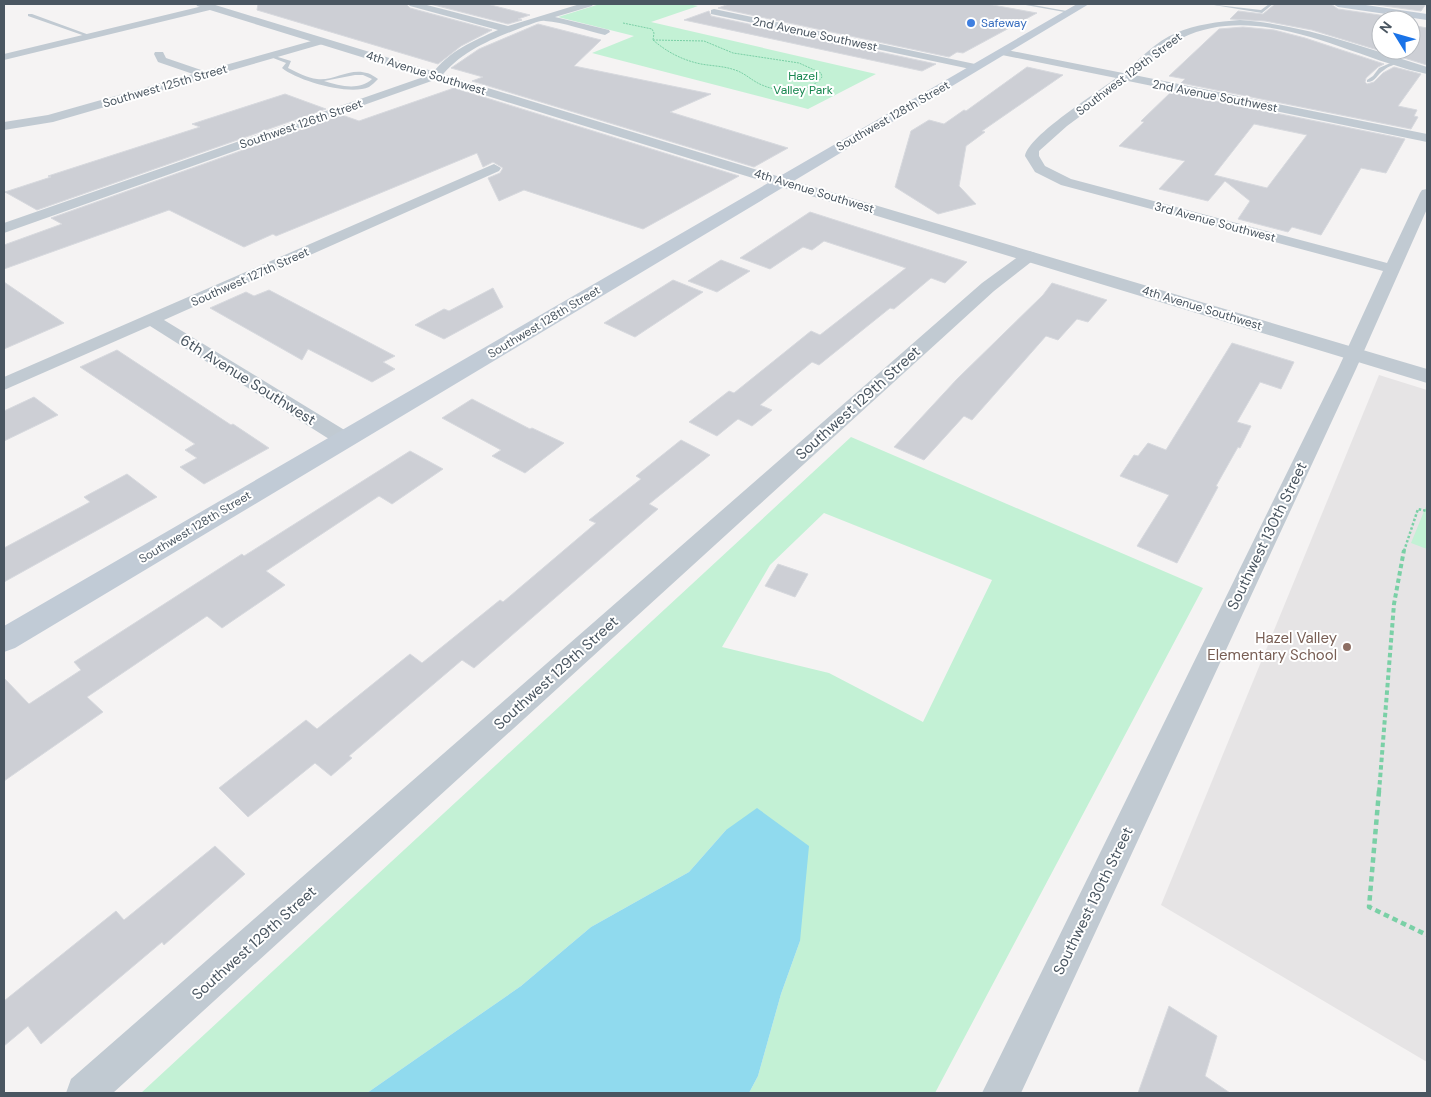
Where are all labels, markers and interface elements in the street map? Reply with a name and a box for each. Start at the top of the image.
north arrow [1371,10,1421,60]
street label: 2nd Avenue Southwest [751,13,879,55]
place label: Safeway [981,15,1027,31]
marker: Safeway [965,17,977,29]
text: N [1375,18,1396,37]
street label: Southwest 129th Street [1073,29,1185,119]
street label: 4th Avenue Southwest [364,47,488,99]
street label: Southwest 125th Street [101,60,229,111]
park label: Hazel Valley Park [773,68,833,98]
street label: 2nd Avenue Southwest [1151,76,1279,116]
street label: Southwest 128th Street [833,77,953,155]
street label: Southwest 126th Street [237,95,365,153]
street label: 4th Avenue Southwest [752,165,876,217]
street label: 3rd Avenue Southwest [1153,198,1278,246]
street label: Southwest 127th Street [188,244,312,310]
street label: Southwest 128th Street [485,282,603,362]
street label: 4th Avenue Southwest [1140,282,1264,334]
street label: 6th Avenue Southwest [176,330,320,430]
street label: Southwest 129th Street [791,342,925,464]
street label: Southwest 130th Street [1222,459,1312,613]
street label: Southwest 128th Street [136,487,254,567]
street label: Southwest 129th Street [489,612,623,734]
place label: Hazel Valley Elementary School [1207,628,1338,665]
marker: Hazel Valley Elementary School [1341,641,1353,653]
street label: Southwest 130th Street [1048,824,1138,978]
street label: Southwest 129th Street [187,882,321,1004]

